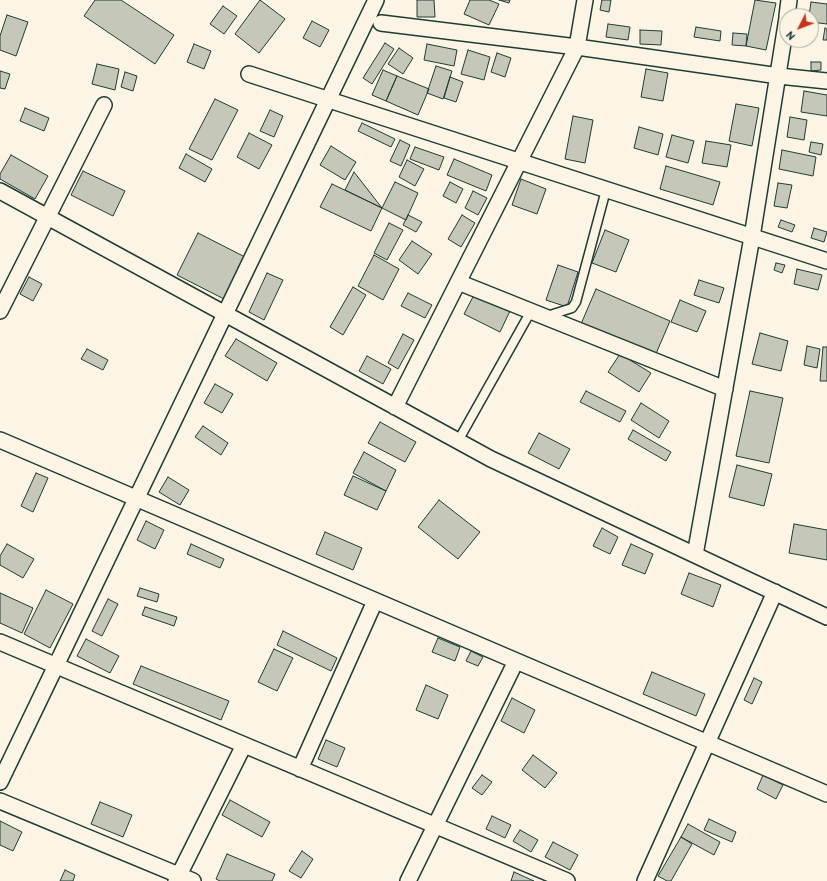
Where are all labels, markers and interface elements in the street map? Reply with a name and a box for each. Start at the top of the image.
north arrow [779,8,819,48]
text: N [783,29,798,43]

